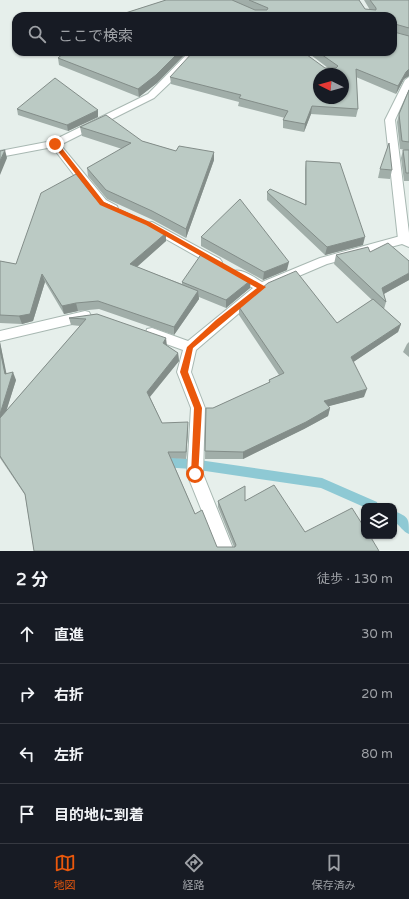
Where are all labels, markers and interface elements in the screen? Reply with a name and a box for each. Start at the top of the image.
search box [12,12,397,56]
icon: search [26,23,48,45]
text: ここで検索 [58,27,133,45]
north arrow [313,68,349,104]
route end [46,135,64,153]
route start [186,465,204,483]
map controls [361,503,397,539]
button: layers [361,503,397,539]
text: 2 分 [16,569,48,590]
text: 徒歩 · 130 m [317,571,393,587]
icon: ahead [16,623,38,645]
text: 直進 [54,626,84,644]
text: 30 m [361,626,393,642]
icon: right [16,683,38,705]
text: 右折 [54,686,84,704]
text: 20 m [361,686,393,702]
icon: left [16,743,38,765]
text: 左折 [54,746,84,764]
text: 80 m [361,746,393,762]
icon: arrive [16,803,38,825]
text: 目的地に到着 [54,806,144,824]
tab: 地図 [54,852,76,892]
tab: 経路 [183,852,205,892]
tab: 保存済み [312,852,356,892]

